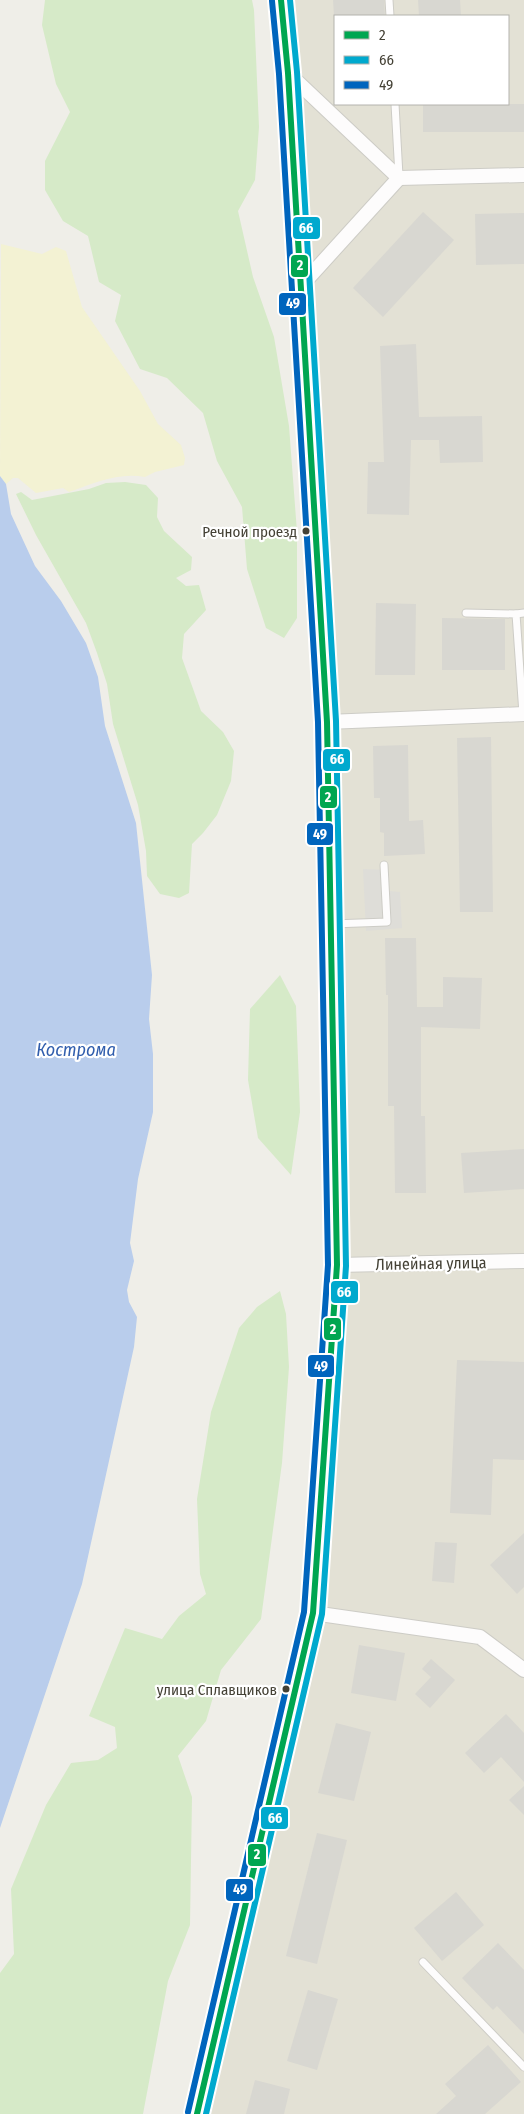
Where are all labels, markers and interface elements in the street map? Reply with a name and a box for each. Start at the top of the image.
legend [334,15,509,105]
text: 2 [379,26,386,44]
text: 66 [379,51,394,69]
text: 49 [379,76,393,94]
line badge: 66 [292,216,321,240]
text: 66 [299,220,313,237]
line badge: 2 [290,254,309,278]
text: 2 [296,257,304,274]
line badge: 49 [278,292,307,316]
text: 49 [286,295,300,312]
place label: Речной проезд [202,523,297,541]
marker: Речной проезд [301,526,311,536]
line badge: 66 [322,748,351,772]
text: 66 [330,751,344,768]
line badge: 2 [319,785,338,809]
text: 2 [324,789,332,806]
line badge: 49 [306,822,334,846]
text: 49 [313,826,327,843]
water label: Кострома [36,1039,116,1061]
street label: Линейная улица [375,1253,487,1274]
line badge: 66 [330,1280,359,1304]
text: 66 [337,1284,351,1301]
line badge: 2 [323,1317,342,1341]
text: 2 [329,1321,337,1338]
line badge: 49 [307,1354,335,1378]
text: 49 [314,1358,328,1375]
place label: улица Сплавщиков [157,1681,277,1699]
marker: улица Сплавщиков [281,1684,291,1694]
line badge: 66 [260,1806,289,1830]
text: 66 [268,1810,282,1827]
line badge: 2 [247,1843,267,1867]
text: 2 [253,1846,261,1863]
line badge: 49 [225,1878,254,1902]
text: 49 [233,1881,247,1898]

